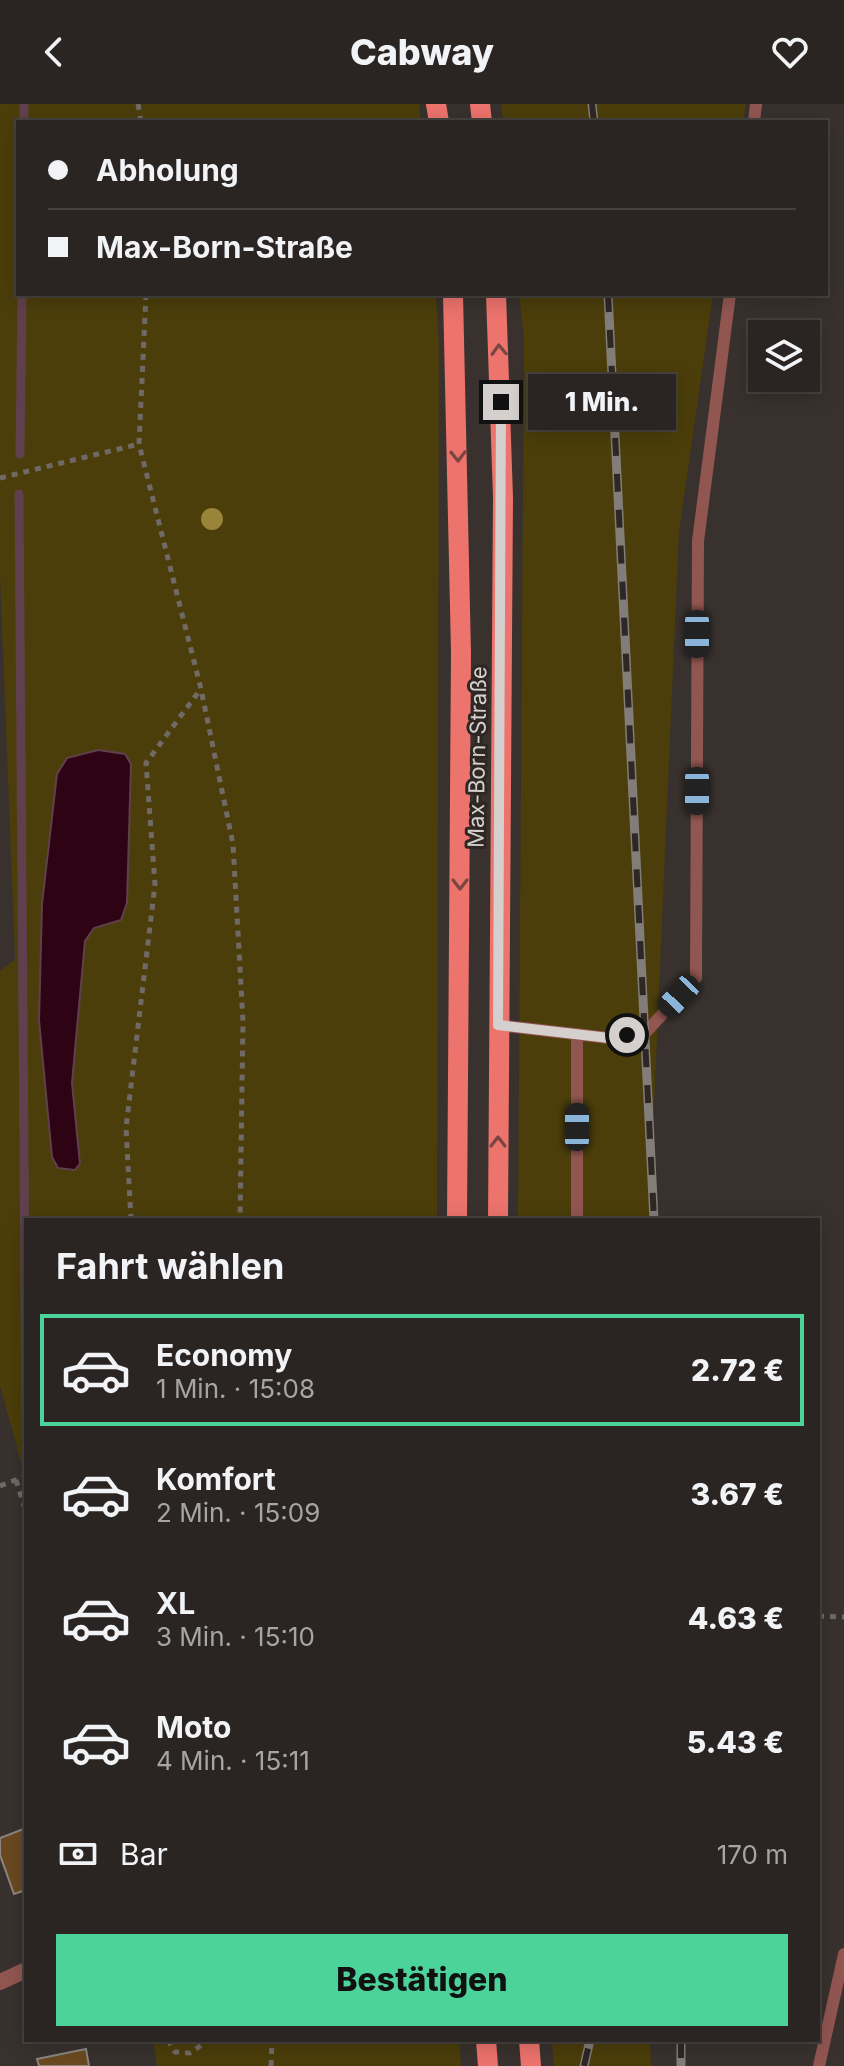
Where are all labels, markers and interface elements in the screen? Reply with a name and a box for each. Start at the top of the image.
icon: back [32,30,76,74]
text: Cabway [350,30,494,74]
icon: heart [768,30,812,74]
text: Abholung [96,152,239,188]
text: Max-Born-Straße [96,229,353,265]
map controls [748,320,820,392]
button: layers [748,320,820,392]
one-way arrow [491,343,508,356]
callout: 1 Min. [529,374,677,430]
route end [483,384,519,420]
text: 1 Min. [565,386,639,417]
one-way arrow [450,450,467,463]
car [685,610,709,658]
street label: Max-Born-Straße [462,666,492,848]
car [685,767,709,815]
one-way arrow [451,878,468,891]
car [654,970,704,1022]
route start [609,1017,645,1053]
car [565,1103,589,1151]
one-way arrow [489,1135,507,1148]
text: Fahrt wählen [56,1244,284,1288]
icon: car [60,1334,132,1406]
text: Economy [156,1337,292,1373]
text: 2.72 € [691,1352,784,1388]
text: 1 Min. · 15:08 [156,1373,315,1404]
icon: car [60,1458,132,1530]
text: Komfort [156,1461,276,1497]
text: 3.67 € [690,1476,784,1512]
text: 2 Min. · 15:09 [156,1497,320,1528]
icon: car [60,1582,132,1654]
text: XL [156,1585,195,1621]
text: 4.63 € [688,1600,784,1636]
text: 3 Min. · 15:10 [156,1621,315,1652]
icon: car [60,1706,132,1778]
text: Moto [156,1709,231,1745]
text: 5.43 € [687,1724,784,1760]
text: 4 Min. · 15:11 [156,1745,310,1776]
icon: cash [56,1832,100,1876]
text: Bar [120,1836,168,1872]
text: 170 m [717,1839,788,1870]
button: Bestätigen [56,1934,788,2026]

